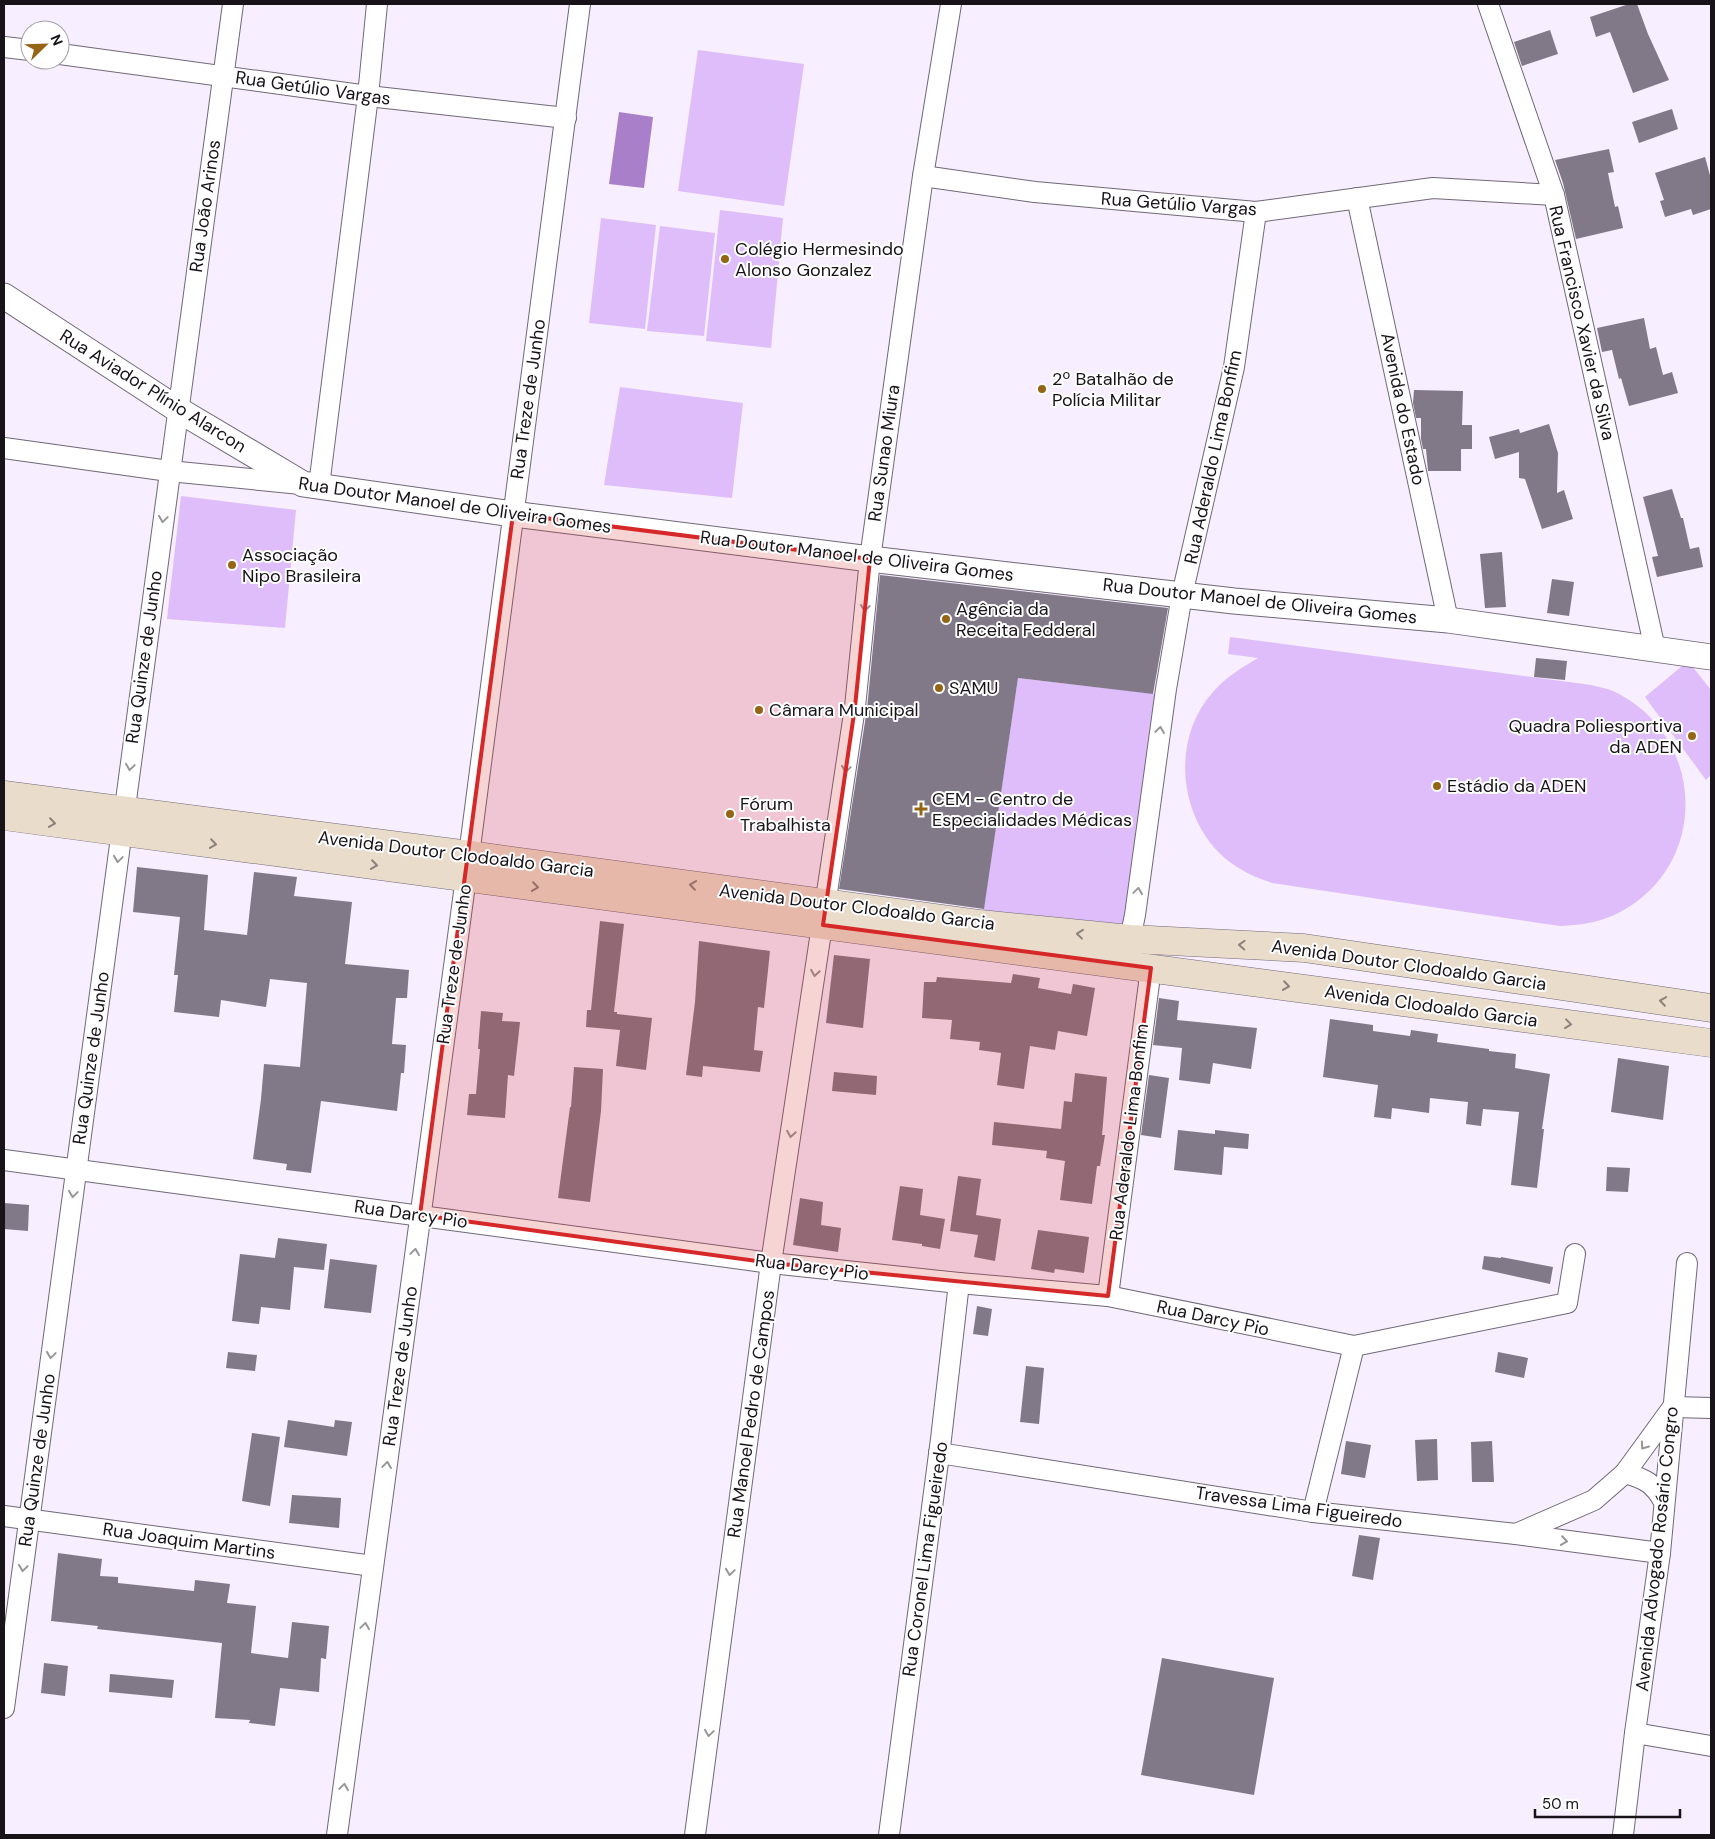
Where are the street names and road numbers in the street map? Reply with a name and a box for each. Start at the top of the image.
street label: Rua Getúlio Vargas [234,65,392,111]
street label: Rua João Arinos [184,138,226,274]
street label: Rua Getúlio Vargas [1100,187,1258,221]
street label: Rua Francisco Xavier da Silva [1543,203,1621,443]
street label: Rua Treze de Junho [505,317,551,481]
street label: Rua Aviador Plínio Alarcon [55,324,251,458]
street label: Avenida do Estado [1375,331,1431,487]
street label: Rua Aderaldo Lima Bonfim [1179,348,1247,566]
street label: Rua Sunao Miura [863,383,905,523]
street label: Rua Doutor Manoel de Oliveira Gomes [297,471,613,539]
street label: Rua Doutor Manoel de Oliveira Gomes [699,525,1015,587]
street label: Rua Quinze de Junho [120,569,168,745]
street label: Rua Doutor Manoel de Oliveira Gomes [1102,573,1418,629]
street label: Avenida Doutor Clodoaldo Garcia [317,825,595,883]
street label: Avenida Doutor Clodoaldo Garcia [718,878,996,936]
street label: Rua Treze de Junho [431,882,477,1046]
street label: Avenida Doutor Clodoaldo Garcia [1270,934,1548,996]
street label: Rua Quinze de Junho [67,970,115,1146]
street label: Avenida Clodoaldo Garcia [1323,979,1539,1033]
street label: Rua Aderaldo Lima Bonfim [1104,1022,1154,1242]
street label: Rua Darcy Pio [353,1194,469,1234]
street label: Rua Darcy Pio [754,1248,870,1286]
street label: Rua Treze de Junho [377,1284,423,1448]
street label: Rua Manoel Pedro de Campos [722,1289,780,1539]
street label: Rua Darcy Pio [1154,1294,1272,1342]
street label: Rua Quinze de Junho [13,1372,61,1548]
street label: Avenida Advogado Rosário Congro [1630,1405,1684,1693]
street label: Rua Coronel Lima Figueiredo [897,1440,953,1678]
street label: Travessa Lima Figueiredo [1194,1481,1404,1533]
street label: Rua Joaquim Martins [101,1517,277,1565]

